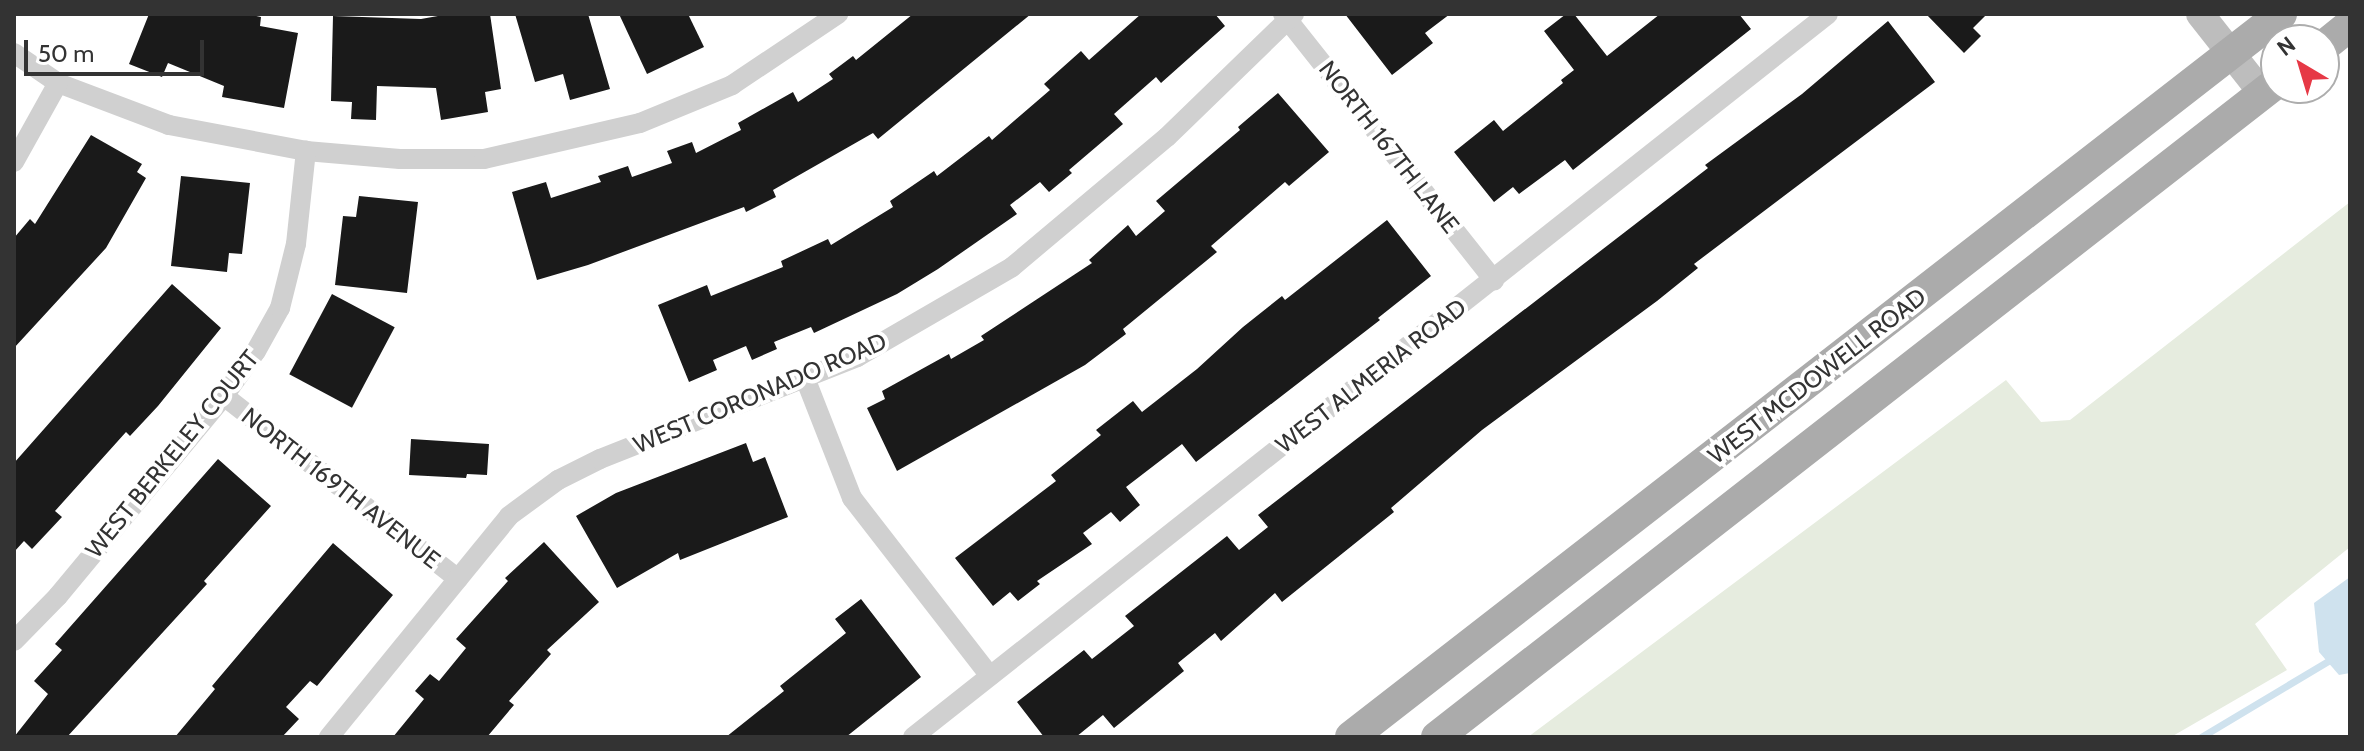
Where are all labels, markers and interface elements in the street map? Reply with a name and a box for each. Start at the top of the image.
scale bar [28,24,208,74]
north arrow [2260,24,2340,104]
text: N [2272,31,2301,62]
text: 50 m [38,39,94,68]
street label: NORTH 167TH LANE [1313,55,1465,239]
street label: WEST MCDOWELL ROAD [1702,282,1932,470]
street label: WEST ALMERIA ROAD [1270,293,1472,459]
street label: WEST CORONADO ROAD [629,327,891,459]
street label: WEST BERKELEY COURT [79,344,265,564]
street label: NORTH 169TH AVENUE [236,402,446,574]

